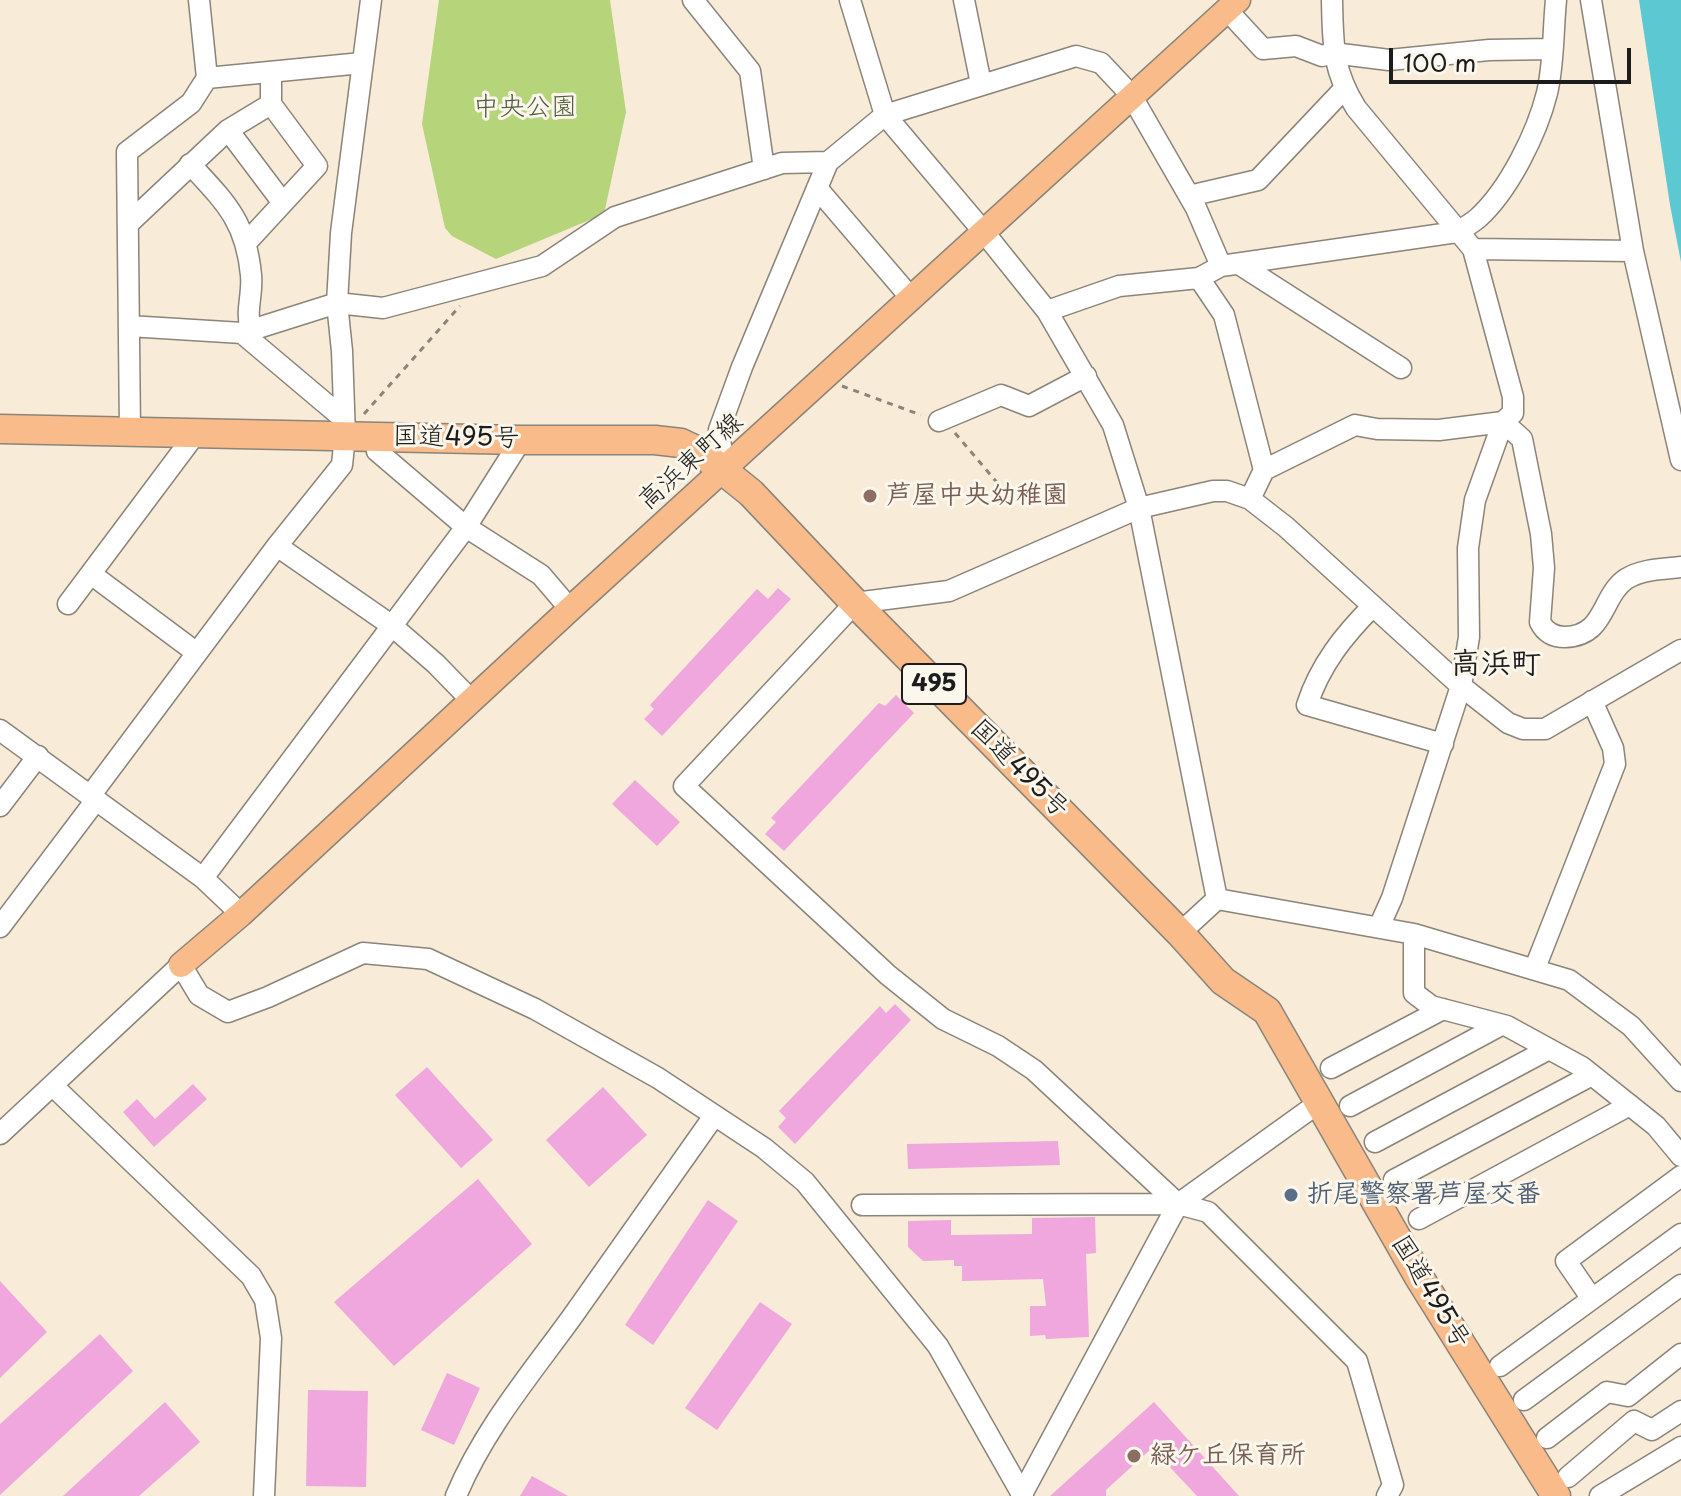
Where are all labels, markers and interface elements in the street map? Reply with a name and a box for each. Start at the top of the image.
scale bar [1393,32,1635,82]
text: 100 m [1403,44,1476,80]
park label: 中央公園 [473,92,577,124]
street label: 高浜東町線 [632,407,750,517]
street label: 国道495号 [392,421,520,455]
place label: 芦屋中央幼稚園 [886,480,1068,512]
marker: 芦屋中央幼稚園 [861,487,879,505]
district label: 高浜町 [1451,647,1541,683]
road number: 495 [902,664,966,704]
street label: 国道495号 [963,713,1075,825]
place label: 折尾警察署芦屋交番 [1307,1179,1541,1211]
marker: 折尾警察署芦屋交番 [1282,1186,1300,1204]
street label: 国道495号 [1384,1230,1476,1354]
place label: 緑ケ丘保育所 [1150,1440,1306,1472]
marker: 緑ケ丘保育所 [1125,1447,1143,1465]

